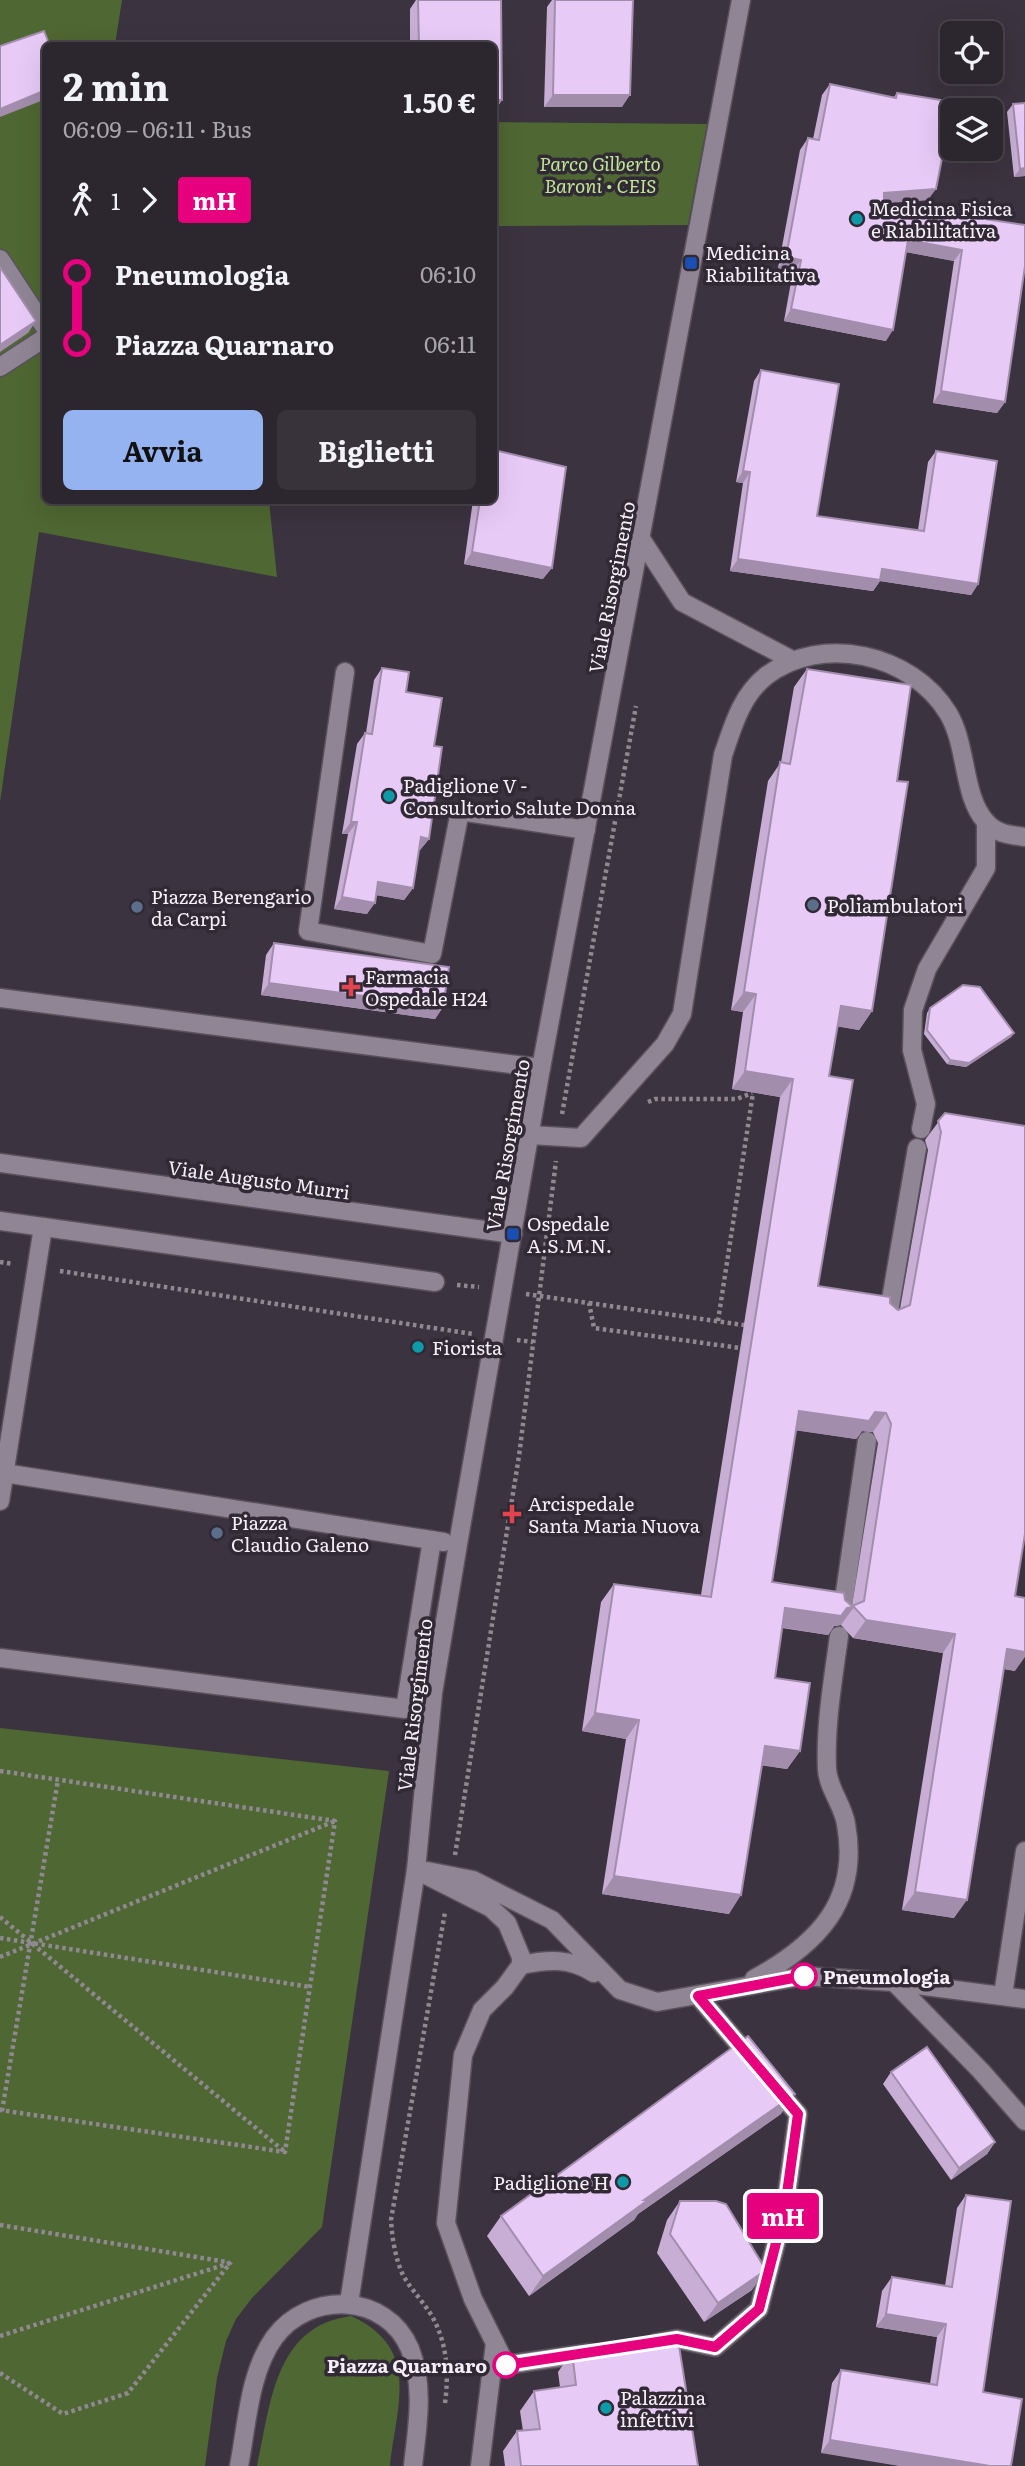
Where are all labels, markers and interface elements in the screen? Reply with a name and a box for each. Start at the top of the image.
map controls [940,21,1003,161]
button: locate [940,21,1003,84]
text: 2 min [63,56,169,113]
text: 1.50 € [403,82,476,121]
button: layers [940,98,1003,161]
text: 06:09 – 06:11 · Bus [63,111,251,145]
park label: Parco Gilberto Baroni • CEIS [539,149,661,199]
icon: walk [63,181,101,219]
icon: forward [130,181,168,219]
text: mH [192,182,237,217]
text: 1 [111,183,120,217]
place label: Medicina Fisica e Riabilitativa [871,194,1013,244]
marker: Medicina Fisica e Riabilitativa [849,211,865,227]
place label: Medicina Riabilitativa [705,238,817,288]
text: Pneumologia [115,254,290,293]
marker: Medicina Riabilitativa [683,255,699,271]
text: 06:10 [420,256,476,290]
text: Piazza Quarnaro [115,324,334,363]
text: 06:11 [424,326,476,360]
button: Avvia [63,410,263,490]
button: Biglietti [277,410,476,490]
street label: Viale Risorgimento [581,499,641,675]
place label: Padiglione V - Consultorio Salute Donna [403,771,637,821]
marker: Padiglione V - Consultorio Salute Donna [381,788,397,804]
place label: Piazza Berengario da Carpi [151,882,312,932]
place label: Poliambulatori [827,891,963,919]
marker: Poliambulatori [805,897,821,913]
marker: Piazza Berengario da Carpi [129,899,145,915]
place label: Farmacia Ospedale H24 [365,962,488,1012]
marker: Farmacia Ospedale H24 [343,979,359,995]
street label: Viale Risorgimento [478,1057,536,1233]
street label: Viale Augusto Murri [166,1152,352,1206]
place label: Ospedale A.S.M.N. [527,1209,612,1259]
marker: Ospedale A.S.M.N. [505,1226,521,1242]
place label: Fiorista [432,1333,503,1361]
marker: Fiorista [410,1339,426,1355]
place label: Arcispedale Santa Maria Nuova [528,1489,701,1539]
marker: Arcispedale Santa Maria Nuova [502,1504,522,1524]
place label: Piazza Claudio Galeno [231,1508,369,1558]
marker: Piazza Claudio Galeno [209,1525,225,1541]
street label: Viale Risorgimento [389,1617,439,1793]
place label: Pneumologia [823,1962,951,1990]
marker: Pneumologia [791,1963,817,1989]
place label: Padiglione H [493,2168,609,2196]
marker: Padiglione H [615,2174,631,2190]
line badge: mH [752,2193,814,2239]
text: mH [761,2198,805,2233]
place label: Piazza Quarnaro [327,2351,487,2379]
marker: Piazza Quarnaro [493,2352,519,2378]
place label: Palazzina infettivi [620,2383,707,2433]
marker: Palazzina infettivi [598,2400,614,2416]

